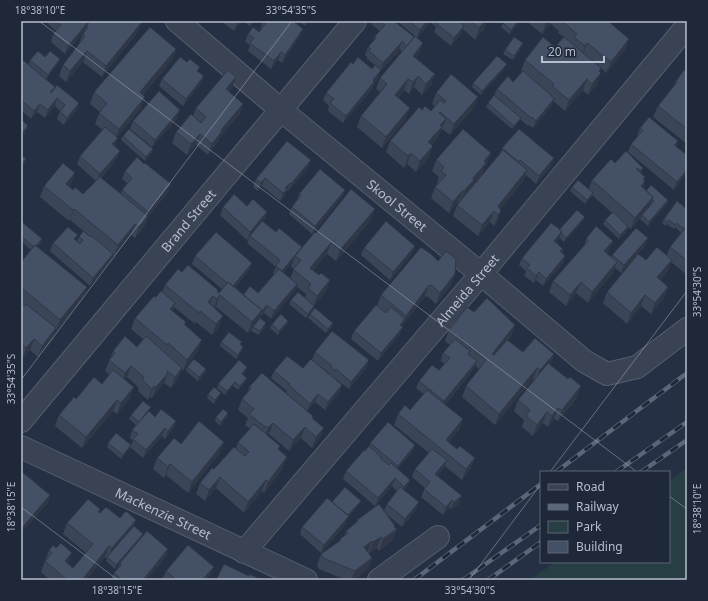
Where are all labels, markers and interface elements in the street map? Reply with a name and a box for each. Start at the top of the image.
text: 18°38'10"E [15,3,65,17]
text: 33°54'35"S [266,3,317,17]
scale bar [542,38,604,64]
text: 20 m [548,43,576,60]
street label: Skool Street [363,175,431,235]
street label: Brand Street [157,185,220,256]
street label: Almeida Street [431,250,503,330]
text: 33°54'30"S [690,266,704,317]
text: 33°54'35"S [4,353,18,404]
legend [540,471,670,563]
text: Road [576,478,605,495]
text: 18°38'15"E [4,482,18,532]
street label: Mackenzie Street [112,483,215,544]
text: 18°38'10"E [690,484,704,534]
text: Railway [576,498,620,515]
text: Park [576,518,602,535]
text: Building [576,538,623,555]
text: 18°38'15"E [92,583,142,597]
text: 33°54'30"S [445,583,496,597]

